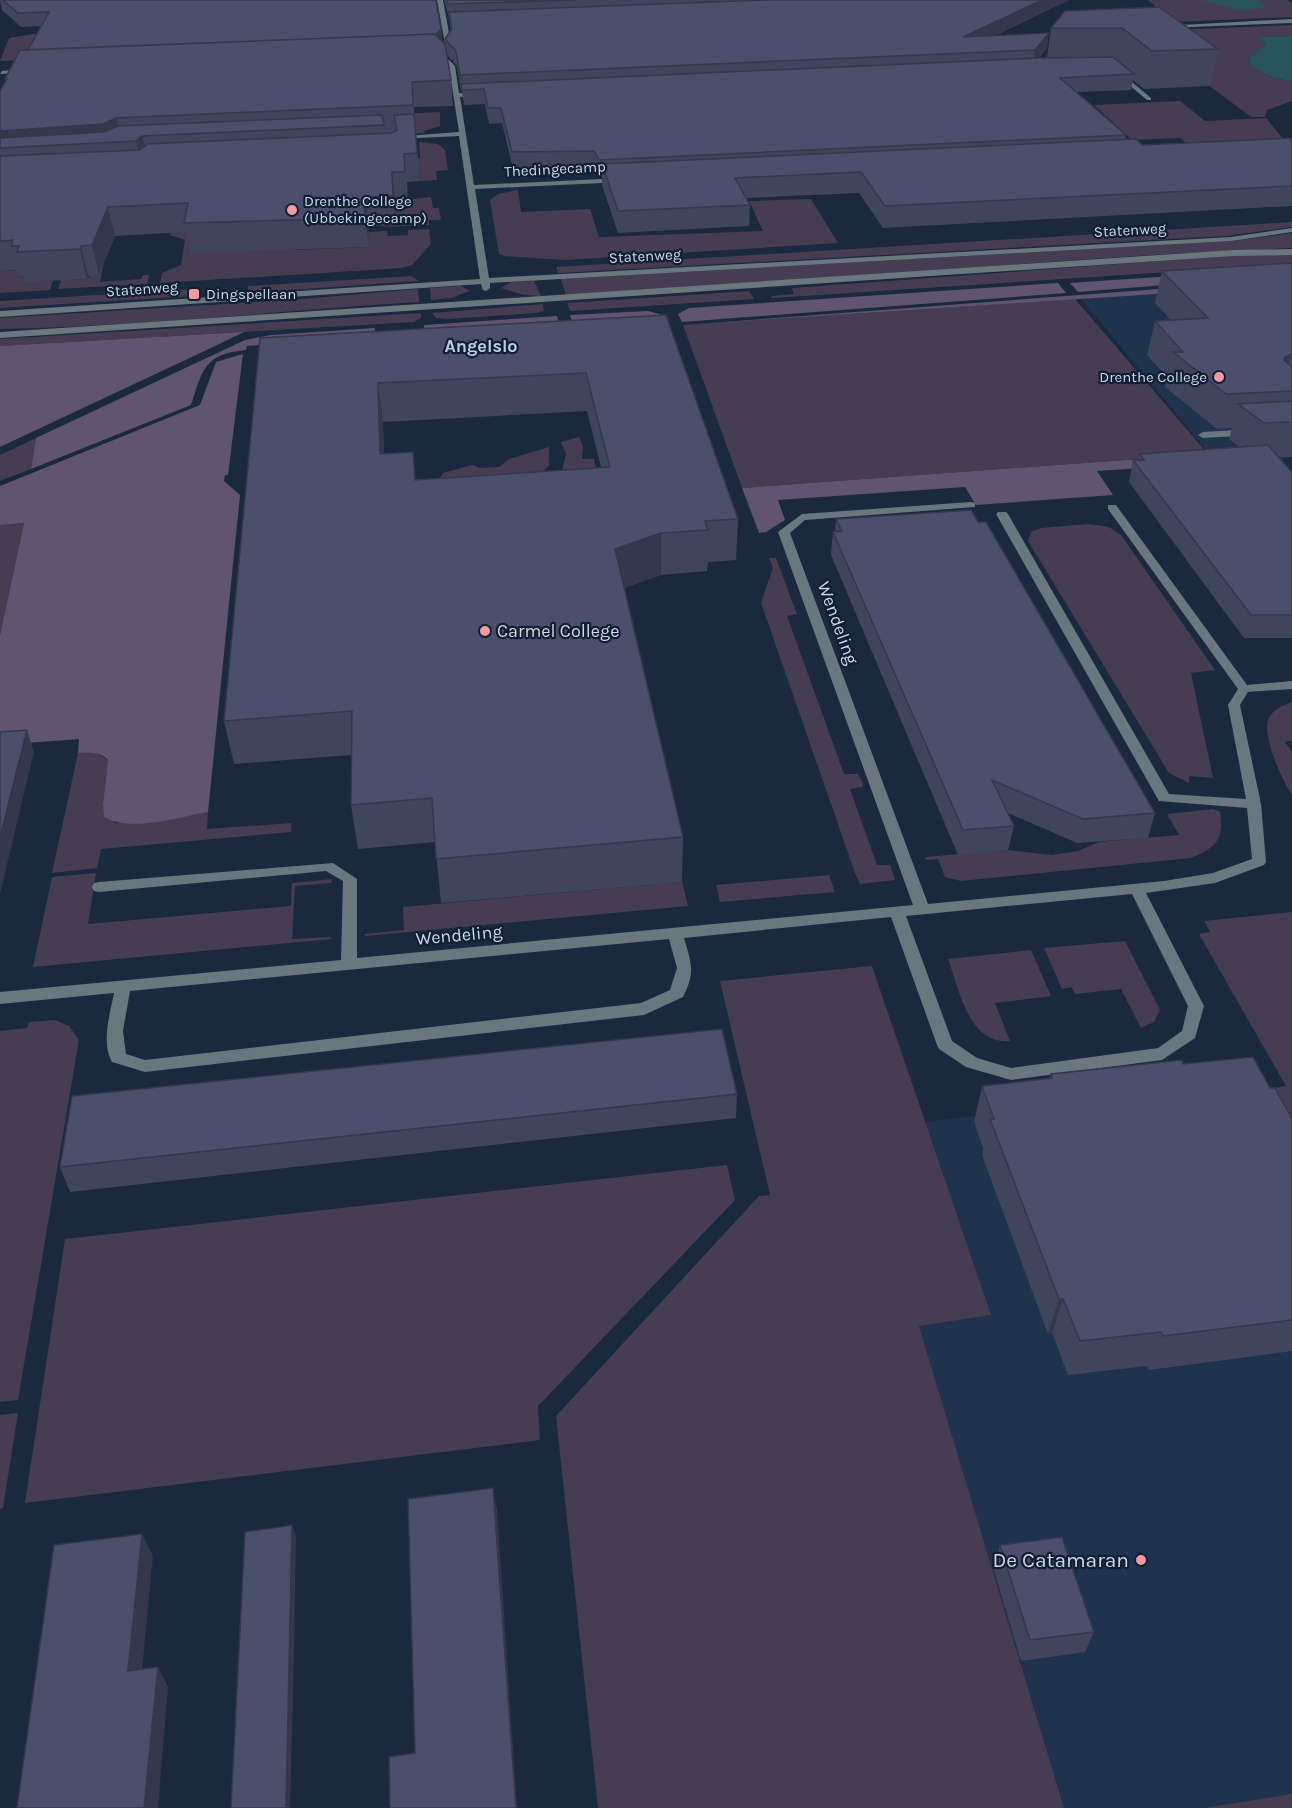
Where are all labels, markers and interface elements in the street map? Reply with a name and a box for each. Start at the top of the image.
street label: Thedingecamp [504,157,606,181]
place label: Drenthe College (Ubbekingecamp) [304,192,427,227]
marker: Drenthe College (Ubbekingecamp) [285,203,299,217]
street label: Statenweg [1093,219,1167,241]
street label: Statenweg [608,245,682,267]
street label: Statenweg [105,277,179,301]
place label: Dingspellaan [206,285,296,303]
marker: Dingspellaan [187,287,201,301]
district label: Angelslo [444,335,518,357]
place label: Drenthe College [1099,368,1207,386]
marker: Drenthe College [1212,370,1226,384]
street label: Wendeling [813,578,863,668]
place label: Carmel College [497,620,619,642]
marker: Carmel College [478,624,492,638]
street label: Wendeling [415,920,503,950]
place label: De Catamaran [992,1548,1129,1572]
marker: De Catamaran [1134,1553,1148,1567]

